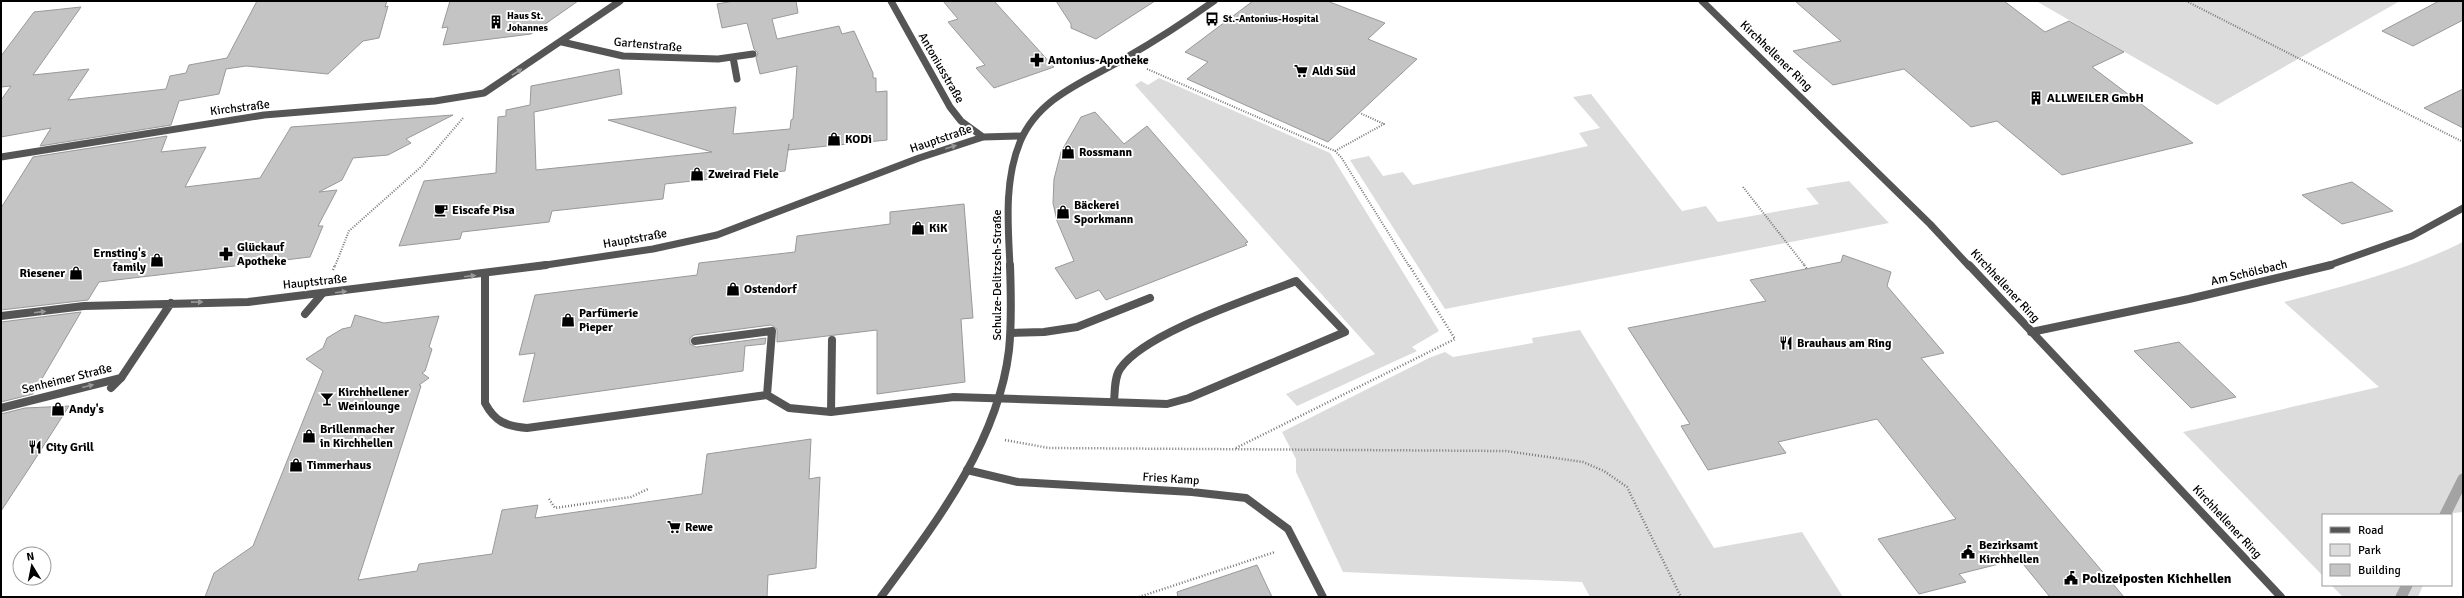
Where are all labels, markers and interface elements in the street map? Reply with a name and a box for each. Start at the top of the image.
place label: Haus St. Johannes [507,10,548,34]
bus stop icon: St.-Antonius-Hospital [1204,11,1220,27]
place label: St.-Antonius-Hospital [1223,13,1319,25]
building icon: Haus St. Johannes [488,14,504,30]
street label: Kirchhellener Ring [1737,18,1815,94]
street label: Antoniusstraße [915,30,967,106]
street label: Gartenstraße [613,35,683,55]
pharmacy icon: Antonius-Apotheke [1029,52,1045,68]
place label: Antonius-Apotheke [1048,53,1149,68]
supermarket icon: Aldi Süd [1293,63,1309,79]
place label: Aldi Süd [1312,64,1356,79]
one-way arrow [511,69,523,76]
building icon: ALLWEILER GmbH [2028,90,2044,106]
place label: ALLWEILER GmbH [2047,91,2144,106]
street label: Kirchstraße [209,97,271,119]
street label: Hauptstraße [908,121,974,157]
shop icon: KODi [826,131,842,147]
place label: KODi [845,132,872,147]
one-way arrow [946,144,958,150]
shop icon: Rossmann [1060,144,1076,160]
place label: Rossmann [1079,145,1133,160]
shop icon: Zweirad Fiele [689,166,705,182]
place label: Zweirad Fiele [708,167,779,182]
place label: Bäckerei Sporkmann [1074,198,1134,227]
cafe icon: Eiscafe Pisa [433,202,449,218]
place label: Eiscafe Pisa [452,203,515,218]
shop icon: Bäckerei Sporkmann [1055,204,1071,220]
street label: Schulze-Delitzsch-Straße [990,209,1005,341]
shop icon: KiK [910,220,926,236]
place label: KiK [929,221,948,236]
street label: Hauptstraße [602,226,668,252]
place label: Glückauf Apotheke [237,240,286,269]
place label: Ernsting's family [93,246,147,275]
pharmacy icon: Glückauf Apotheke [218,246,234,262]
street label: Kirchhellener Ring [1967,246,2043,326]
shop icon: Ernsting's family [149,252,165,268]
street label: Am Schölsbach [2209,257,2289,289]
shop icon: Riesener [68,265,84,281]
place label: Riesener [20,266,65,281]
street label: Hauptstraße [282,271,348,293]
one-way arrow [464,273,476,279]
shop icon: Ostendorf [725,281,741,297]
place label: Ostendorf [744,282,797,297]
one-way arrow [335,288,347,295]
one-way arrow [191,299,203,306]
place label: Parfümerie Pieper [579,306,638,335]
one-way arrow [34,309,46,315]
shop icon: Parfümerie Pieper [560,312,576,328]
restaurant icon: Brauhaus am Ring [1778,335,1794,351]
place label: Brauhaus am Ring [1797,336,1892,351]
street label: Senheimer Straße [20,361,114,397]
one-way arrow [82,383,94,389]
place label: Kirchhellener Weinlounge [338,385,409,414]
bar icon: Kirchhellener Weinlounge [319,391,335,407]
shop icon: Andy's [50,401,66,417]
place label: Andy's [69,402,104,417]
place label: Brillenmacher in Kirchhellen [320,422,395,451]
shop icon: Brillenmacher in Kirchhellen [301,428,317,444]
restaurant icon: City Grill [27,439,43,455]
place label: City Grill [46,440,94,455]
shop icon: Timmerhaus [288,457,304,473]
place label: Timmerhaus [307,458,372,473]
street label: Fries Kamp [1142,470,1200,488]
street label: Kirchhellener Ring [2189,482,2265,562]
legend [2322,514,2452,586]
supermarket icon: Rewe [666,519,682,535]
place label: Rewe [685,520,713,535]
text: Road [2358,523,2384,538]
place label: Bezirksamt Kirchhellen [1979,538,2040,567]
text: Park [2358,543,2381,558]
public building icon: Bezirksamt Kirchhellen [1960,544,1976,560]
north arrow [12,546,52,586]
text: N [25,550,35,564]
text: Building [2358,563,2401,578]
public building icon: Polizeiposten Kichhellen [2063,570,2079,586]
place label: Polizeiposten Kichhellen [2082,570,2232,587]

